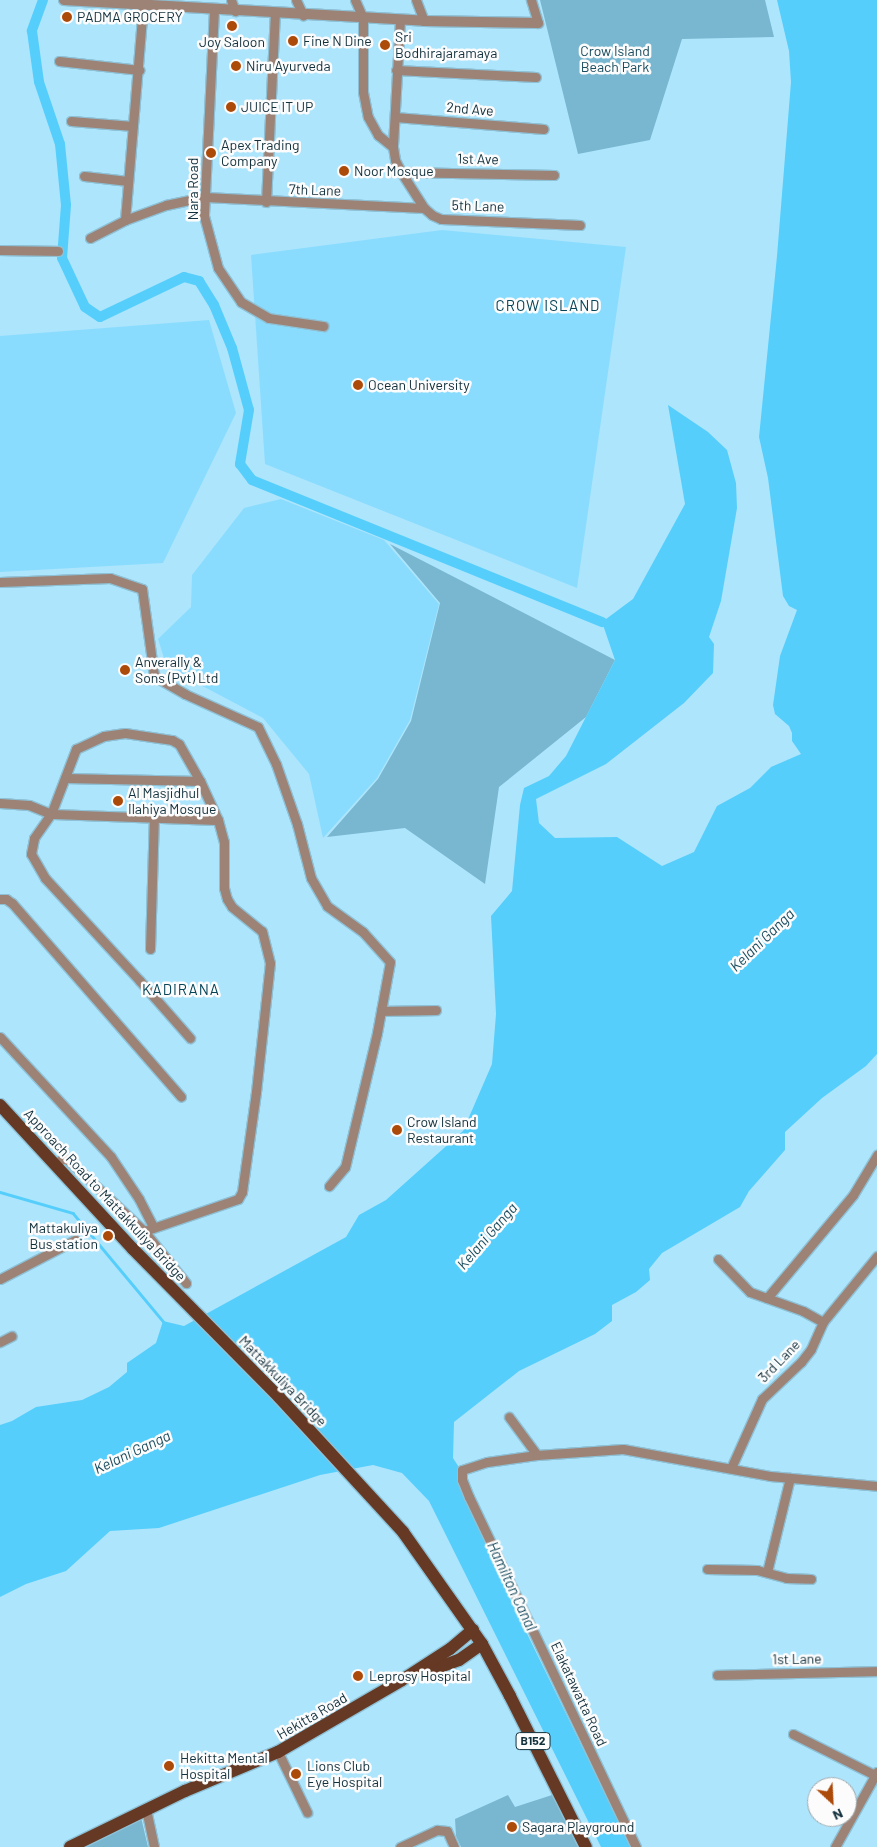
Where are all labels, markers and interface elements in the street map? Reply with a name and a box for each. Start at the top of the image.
place label: PADMA GROCERY [77,9,183,25]
marker: PADMA GROCERY [61,11,73,23]
marker: Joy Saloon [226,20,238,32]
place label: Sri Bodhirajaramaya [395,29,497,62]
place label: Fine N Dine [303,33,372,49]
place label: Joy Saloon [199,34,265,50]
marker: Fine N Dine [287,35,299,47]
marker: Sri Bodhirajaramaya [379,39,391,51]
park label: Crow Island Beach Park [580,43,650,75]
place label: Niru Ayurveda [246,58,331,74]
marker: Niru Ayurveda [230,60,242,72]
place label: JUICE IT UP [241,99,313,115]
street label: 2nd Ave [446,99,494,119]
marker: JUICE IT UP [225,101,237,113]
place label: Apex Trading Company [221,137,300,170]
marker: Apex Trading Company [205,147,217,159]
street label: 1st Ave [457,150,499,168]
street label: Nara Road [185,158,201,220]
place label: Noor Mosque [354,163,434,179]
marker: Noor Mosque [338,165,350,177]
street label: 7th Lane [289,181,341,199]
street label: 5th Lane [451,197,505,215]
district label: CROW ISLAND [494,297,602,315]
place label: Ocean University [368,377,470,393]
marker: Ocean University [352,379,364,391]
place label: Anverally & Sons (Pvt) Ltd [135,654,218,686]
marker: Anverally & Sons (Pvt) Ltd [119,664,131,676]
place label: Al Masjidhul Ilahiya Mosque [128,785,216,818]
marker: Al Masjidhul Ilahiya Mosque [112,795,124,807]
water label: Kelani Ganga [726,905,798,975]
district label: KADIRANA [141,981,221,999]
street label: Approach Road to Mattakkuliya Bridge [21,1105,189,1285]
place label: Crow Island Restaurant [407,1114,477,1146]
marker: Crow Island Restaurant [391,1124,403,1136]
water label: Kelani Ganga [453,1199,521,1273]
place label: Mattakuliya Bus station [29,1220,98,1252]
marker: Mattakuliya Bus station [102,1230,114,1242]
street label: Mattakkuliya Bridge [236,1332,330,1430]
street label: 3rd Lane [755,1336,803,1386]
water label: Kelani Ganga [91,1426,173,1478]
water label: Hamilton Canal [484,1539,540,1633]
street label: Elakatawatta Road [547,1639,611,1749]
street label: 1st Lane [772,1650,822,1668]
place label: Leprosy Hospital [369,1668,471,1684]
marker: Leprosy Hospital [351,1669,365,1683]
street label: Hekitta Road [274,1689,350,1743]
road number: B152 [516,1732,550,1750]
place label: Hekitta Mental Hospital [180,1750,268,1782]
place label: Lions Club Eye Hospital [307,1758,382,1790]
marker: Hekitta Mental Hospital [162,1759,176,1773]
marker: Lions Club Eye Hospital [289,1767,303,1781]
north arrow [807,1777,857,1827]
text: N [830,1805,846,1825]
place label: Sagara Playground [522,1819,634,1835]
marker: Sagara Playground [506,1821,518,1833]

